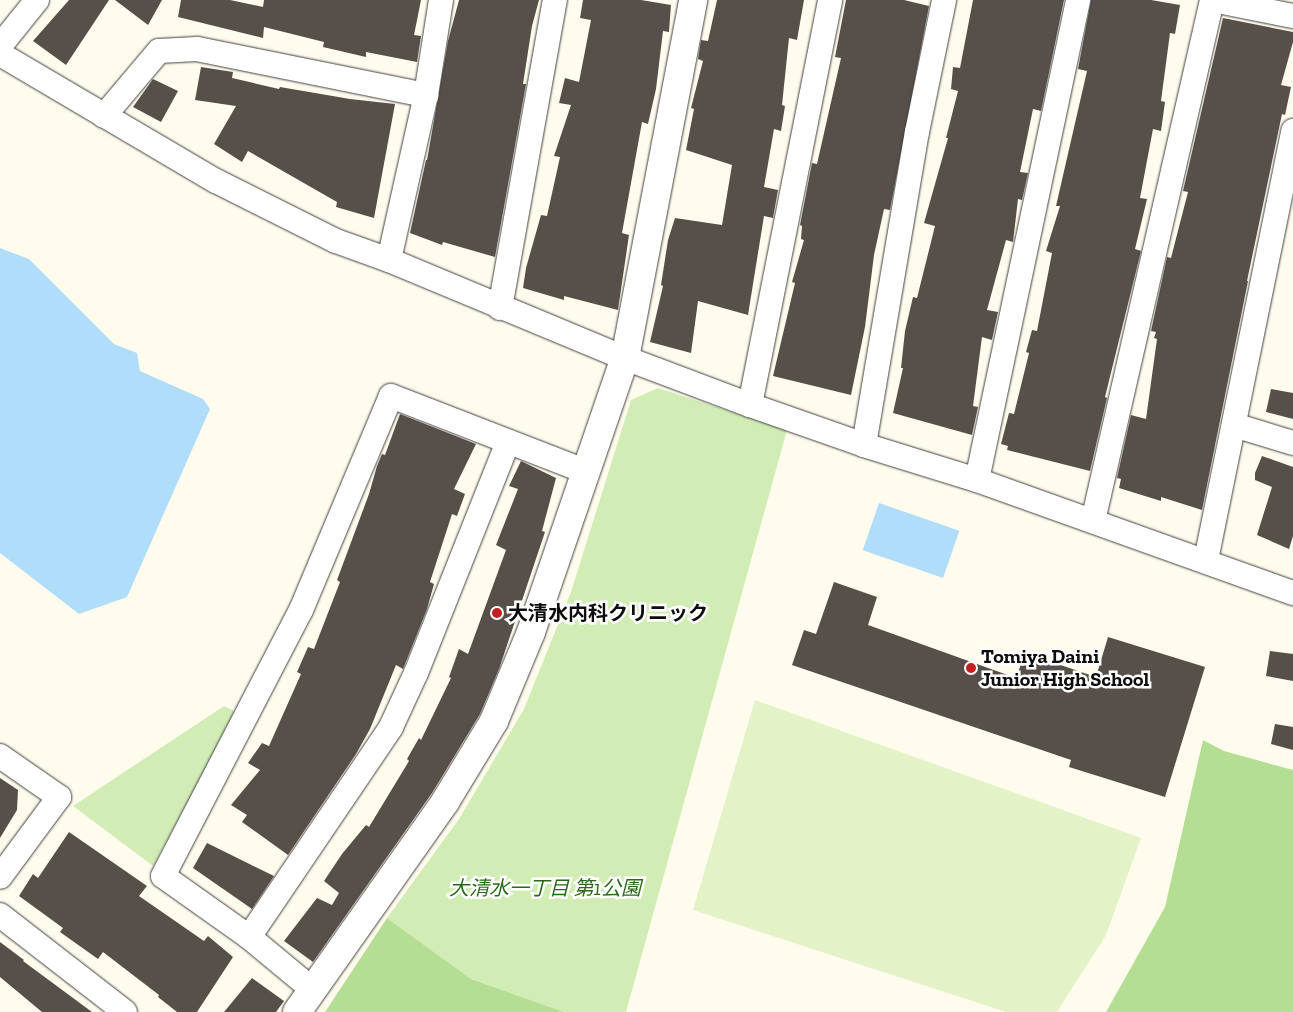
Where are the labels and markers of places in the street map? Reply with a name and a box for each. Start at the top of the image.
place label: 大清水内科クリニック [508,601,708,625]
marker: 大清水内科クリニック [490,606,504,620]
place label: Tomiya Daini Junior High School [981,644,1149,691]
marker: Tomiya Daini Junior High School [965,662,977,674]

